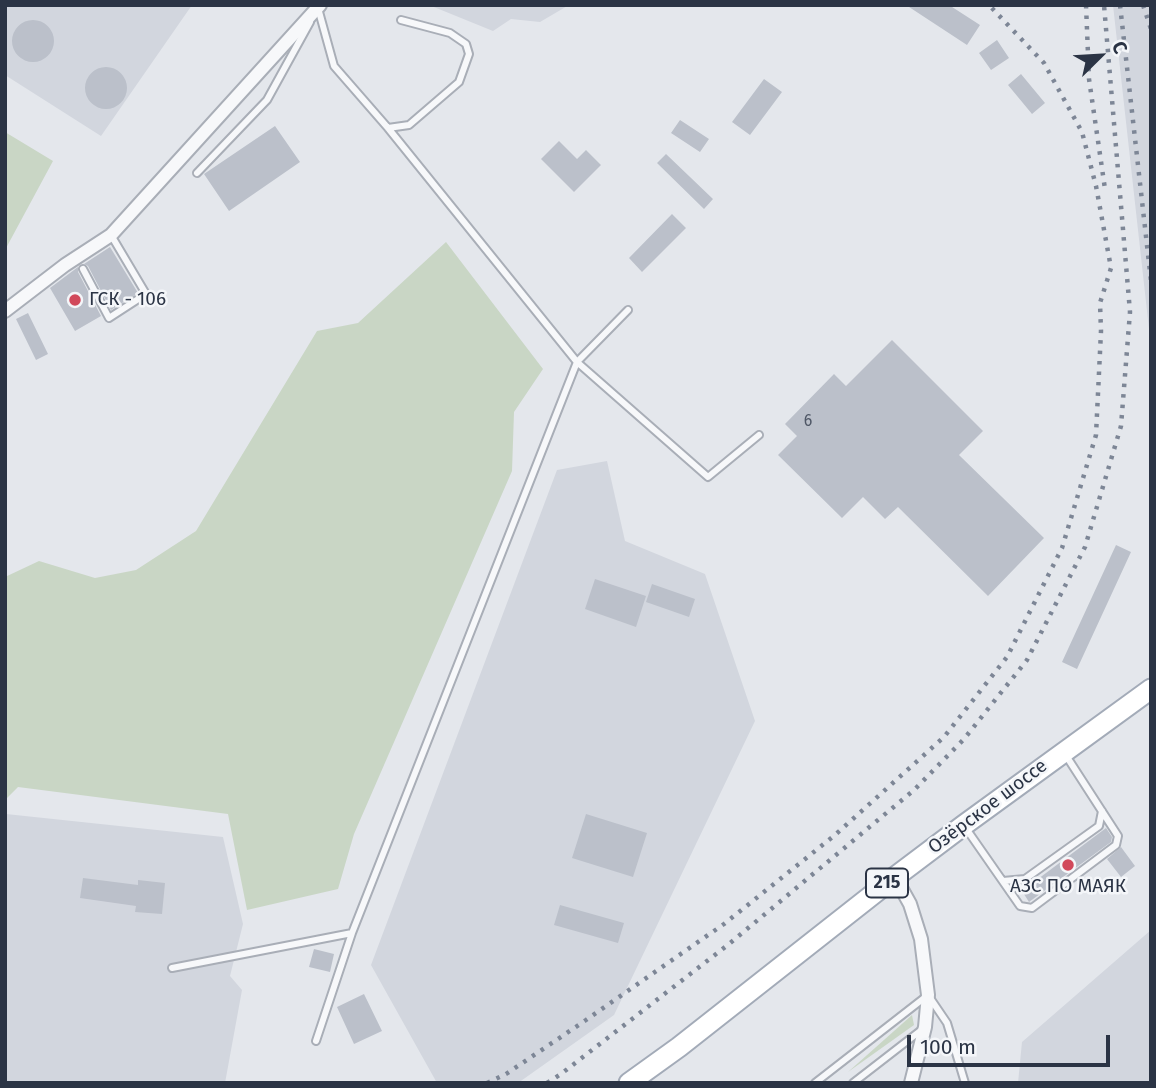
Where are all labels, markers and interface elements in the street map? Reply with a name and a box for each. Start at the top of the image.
north arrow [1065,21,1135,91]
text: С [1107,38,1132,57]
place label: ГСК - 106 [89,289,166,311]
marker: ГСК - 106 [67,292,83,308]
house number: 6 [804,412,812,432]
street label: Озёрское шоссе [924,755,1052,859]
marker: АЗС ПО МАЯК [1060,857,1076,873]
road number: 215 [866,868,908,898]
place label: АЗС ПО МАЯК [1010,876,1126,898]
scale bar [911,1021,1114,1066]
text: 100 m [920,1034,976,1060]

